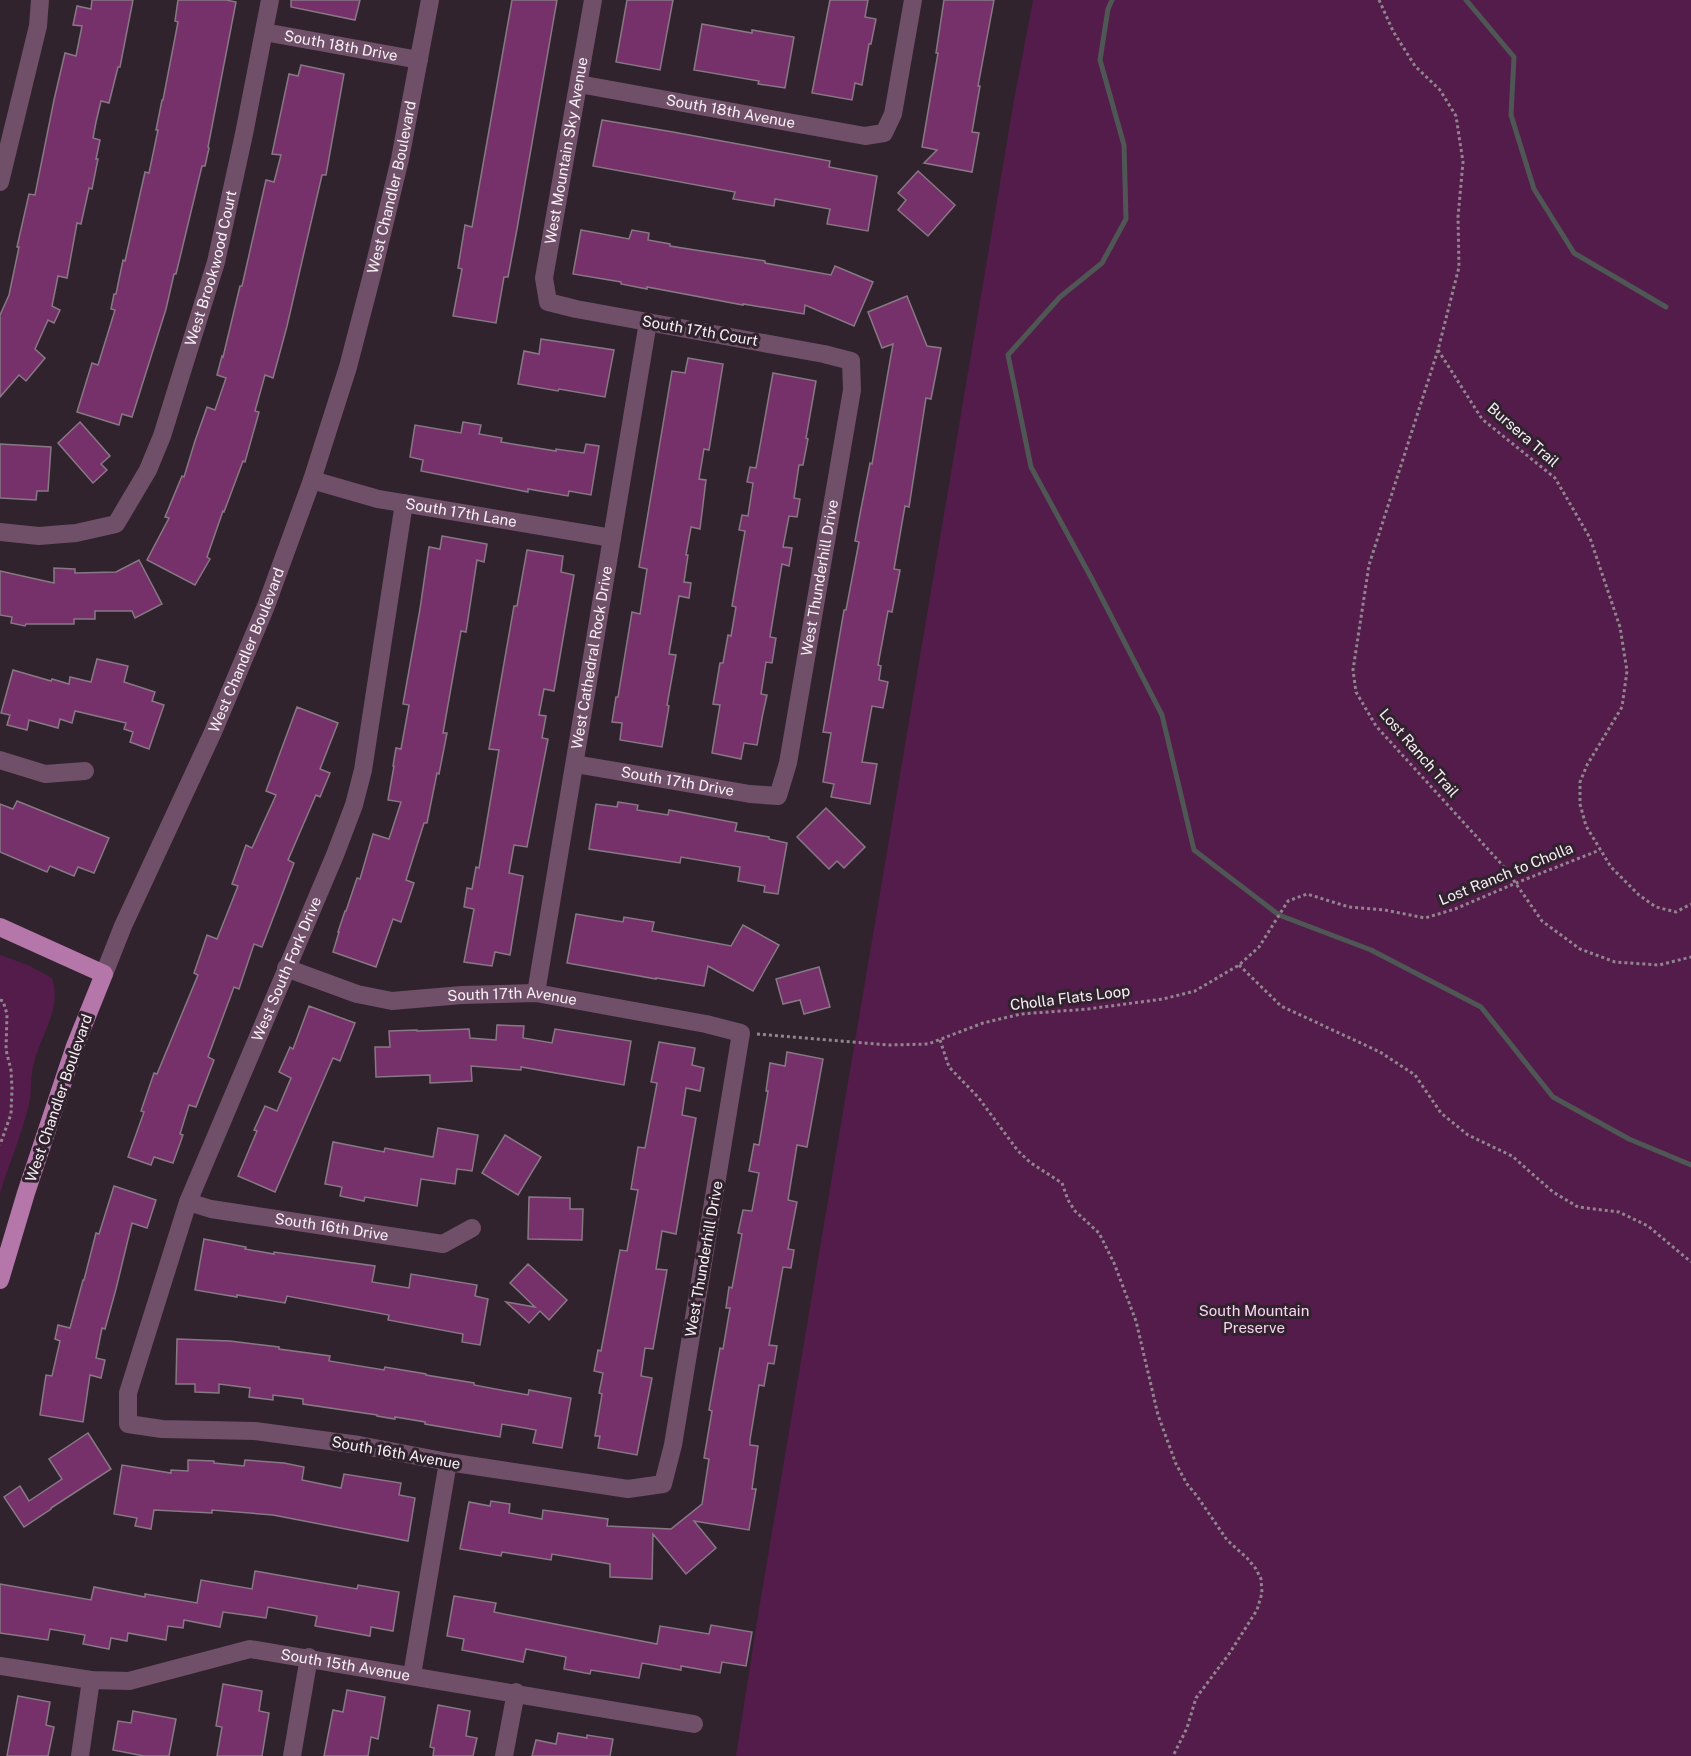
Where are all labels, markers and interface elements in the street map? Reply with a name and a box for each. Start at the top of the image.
street label: South 18th Drive [283,27,399,64]
street label: West Mountain Sky Avenue [541,56,591,246]
street label: South 18th Avenue [665,91,797,131]
street label: West Chandler Boulevard [364,99,419,275]
street label: West Brookwood Court [182,188,240,348]
street label: South 17th Court [641,312,760,349]
street label: Bursera Trail [1484,399,1562,470]
street label: South 17th Lane [404,495,518,530]
street label: West Thunderhill Drive [798,498,841,657]
street label: West Chandler Boulevard [205,565,287,735]
street label: West Cathedral Rock Drive [568,565,615,751]
street label: Lost Ranch Trail [1376,705,1462,800]
street label: South 17th Drive [620,763,736,799]
street label: Lost Ranch to Cholla [1436,839,1575,908]
street label: West South Fork Drive [248,894,324,1044]
street label: Cholla Flats Loop [1009,982,1131,1013]
street label: South 17th Avenue [447,984,578,1008]
street label: West Chandler Boulevard [22,1012,95,1184]
street label: West Thunderhill Drive [681,1180,726,1338]
street label: South 16th Drive [274,1210,390,1244]
park label: South Mountain Preserve [1199,1302,1309,1336]
street label: South 16th Avenue [330,1433,462,1472]
street label: South 15th Avenue [280,1645,411,1684]

